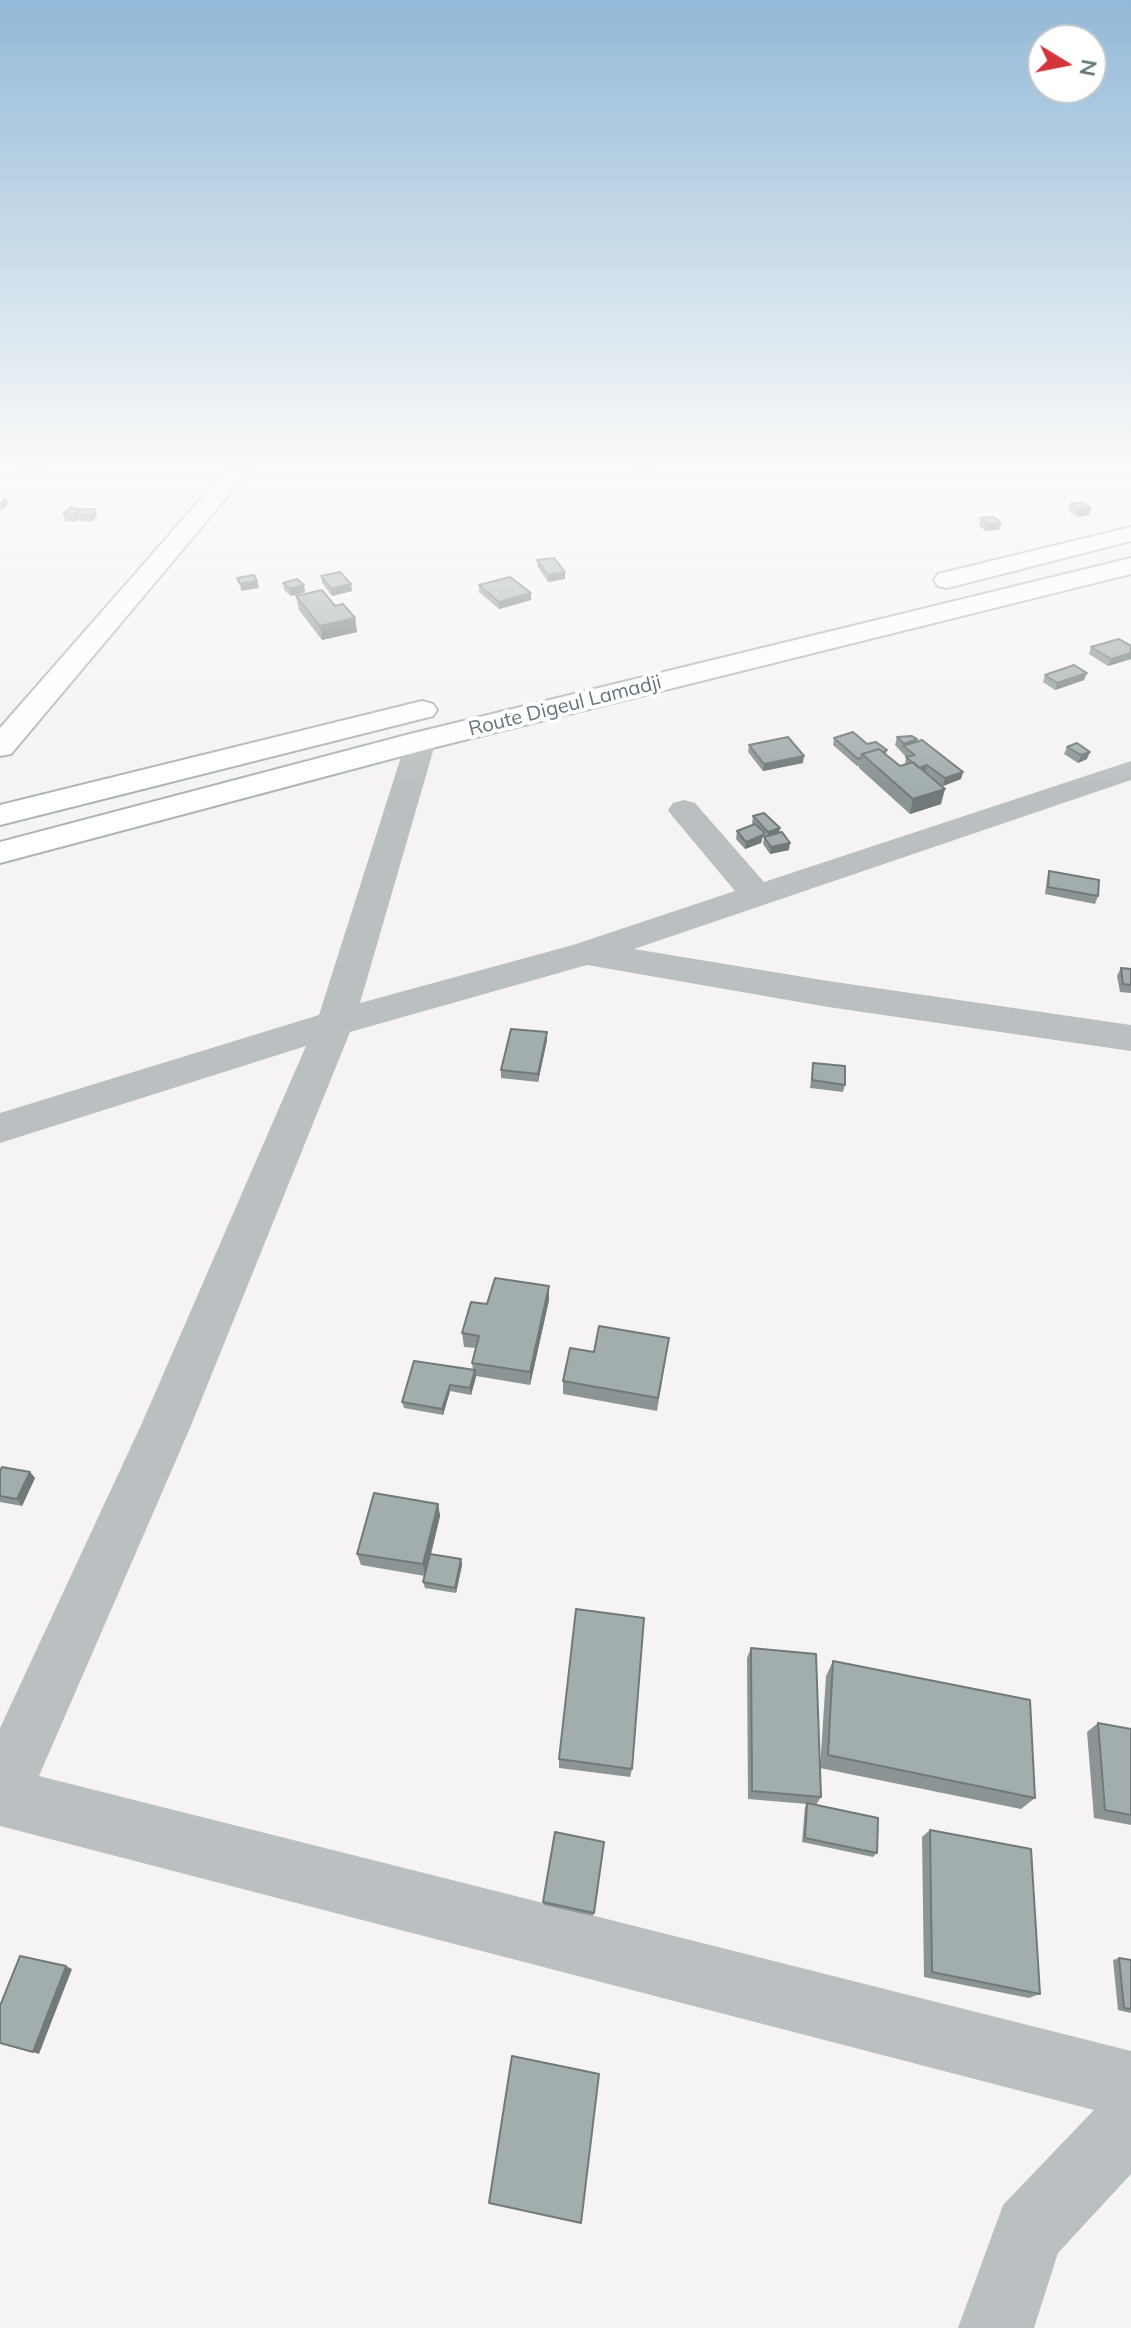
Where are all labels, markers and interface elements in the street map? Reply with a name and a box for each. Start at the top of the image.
north arrow [1027,24,1107,104]
text: N [1073,57,1104,78]
street label: Route Digeul Lamadji [466,670,664,742]

